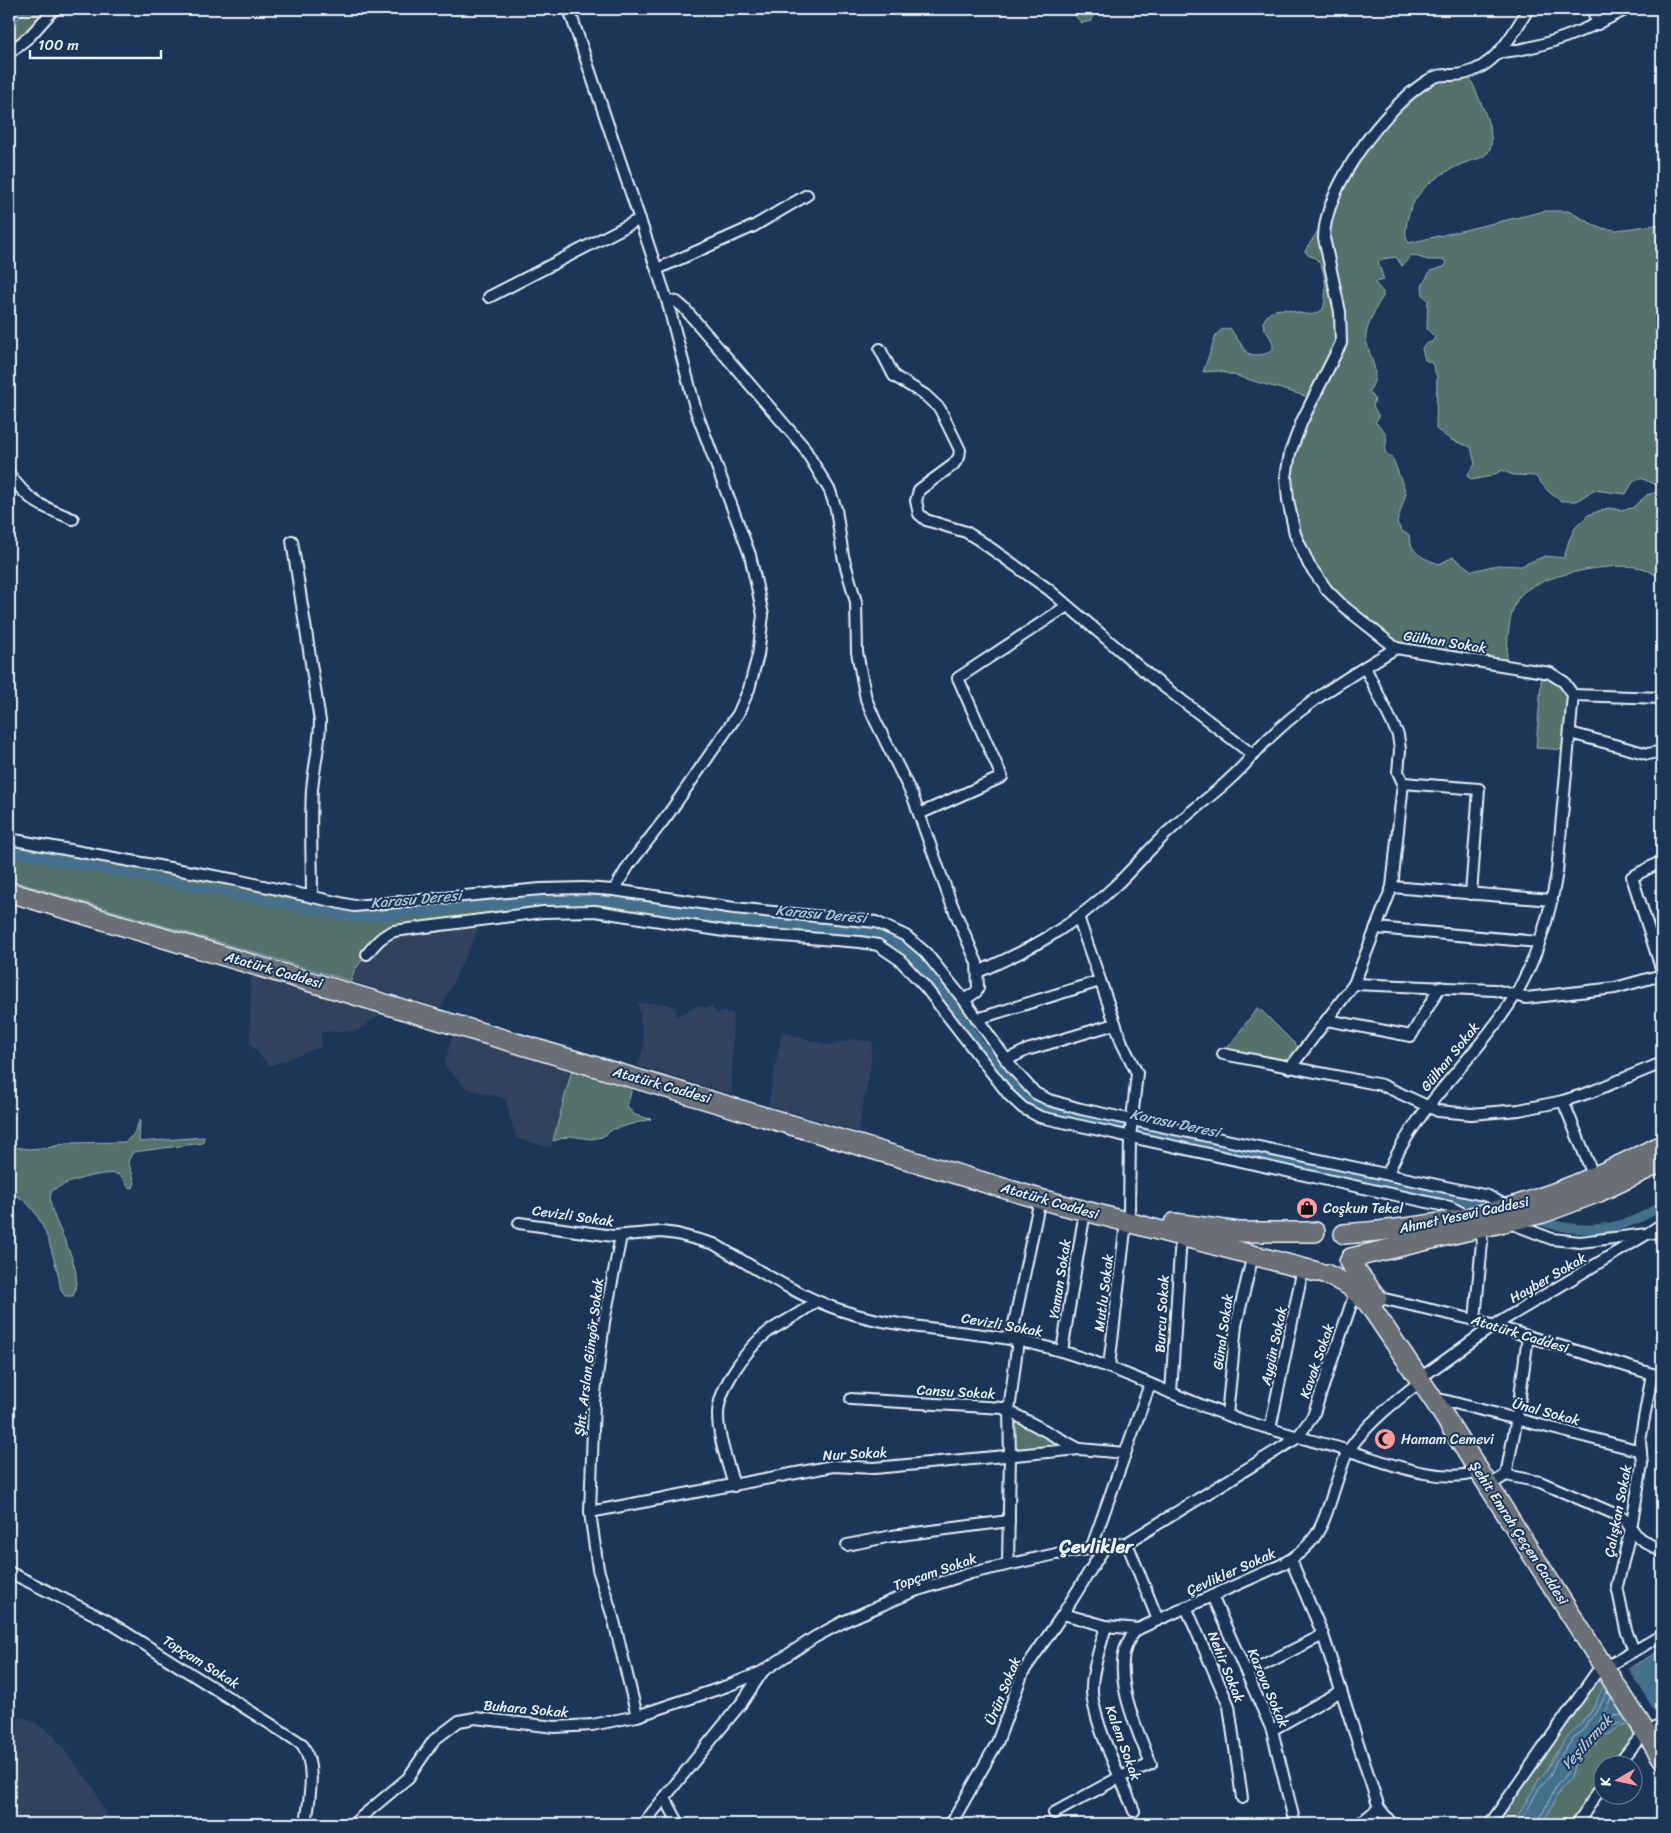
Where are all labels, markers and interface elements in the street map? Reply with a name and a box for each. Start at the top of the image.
scale bar [30,28,161,60]
text: 100 m [38,32,79,58]
street label: Gülhan Sokak [1402,623,1489,661]
water label: Karasu Deresi [370,882,465,916]
water label: Karasu Deresi [775,897,870,931]
street label: Atatürk Caddesi [221,944,327,996]
street label: Gülhan Sokak [1414,1016,1486,1097]
street label: Atatürk Caddesi [609,1059,715,1111]
water label: Karasu Deresi [1128,1101,1225,1146]
street label: Atatürk Caddesi [997,1175,1103,1227]
street label: Ahmet Yesevi Caddesi [1396,1189,1532,1241]
shop icon: Coşkun Tekel [1295,1196,1319,1220]
place label: Coşkun Tekel [1323,1196,1404,1221]
street label: Cevizli Sokak [531,1198,616,1234]
street label: Yaman Sokak [1041,1237,1079,1320]
street label: Hayber Sokak [1505,1245,1592,1310]
street label: Mutlu Sokak [1087,1252,1121,1333]
street label: Burcu Sokak [1147,1274,1177,1354]
street label: Şht. Arslan Güngör Sokak [567,1276,611,1437]
street label: Günal Sokak [1205,1292,1241,1371]
street label: Aygün Sokak [1253,1304,1295,1389]
street label: Cevizli Sokak [959,1306,1045,1345]
street label: Atatürk Caddesi [1467,1307,1573,1361]
street label: Kavak Sokak [1293,1320,1342,1402]
street label: Cansu Sokak [916,1377,996,1407]
street label: Ünal Sokak [1509,1391,1583,1433]
mosque icon: Hamam Cemevi [1373,1427,1397,1451]
place label: Hamam Cemevi [1401,1427,1495,1452]
street label: Nur Sokak [822,1440,888,1468]
street label: Şehit Emrah Çeçen Caddesi [1463,1456,1576,1611]
street label: Çalışkan Sokak [1597,1462,1639,1559]
district label: Çevlikler [1058,1530,1135,1563]
street label: Çevlikler Sokak [1182,1541,1280,1603]
street label: Topçam Sokak [890,1546,981,1598]
street label: Nehir Sokak [1200,1627,1252,1707]
street label: Topçam Sokak [157,1628,245,1696]
street label: Kazova Sokak [1240,1644,1296,1732]
street label: Ürün Sokak [978,1653,1028,1729]
street label: Buhara Sokak [483,1693,570,1725]
street label: Kalem Sokak [1098,1702,1148,1785]
water label: Yeşilırmak [1555,1708,1620,1776]
north arrow [1594,1756,1644,1806]
text: K [1592,1774,1619,1789]

